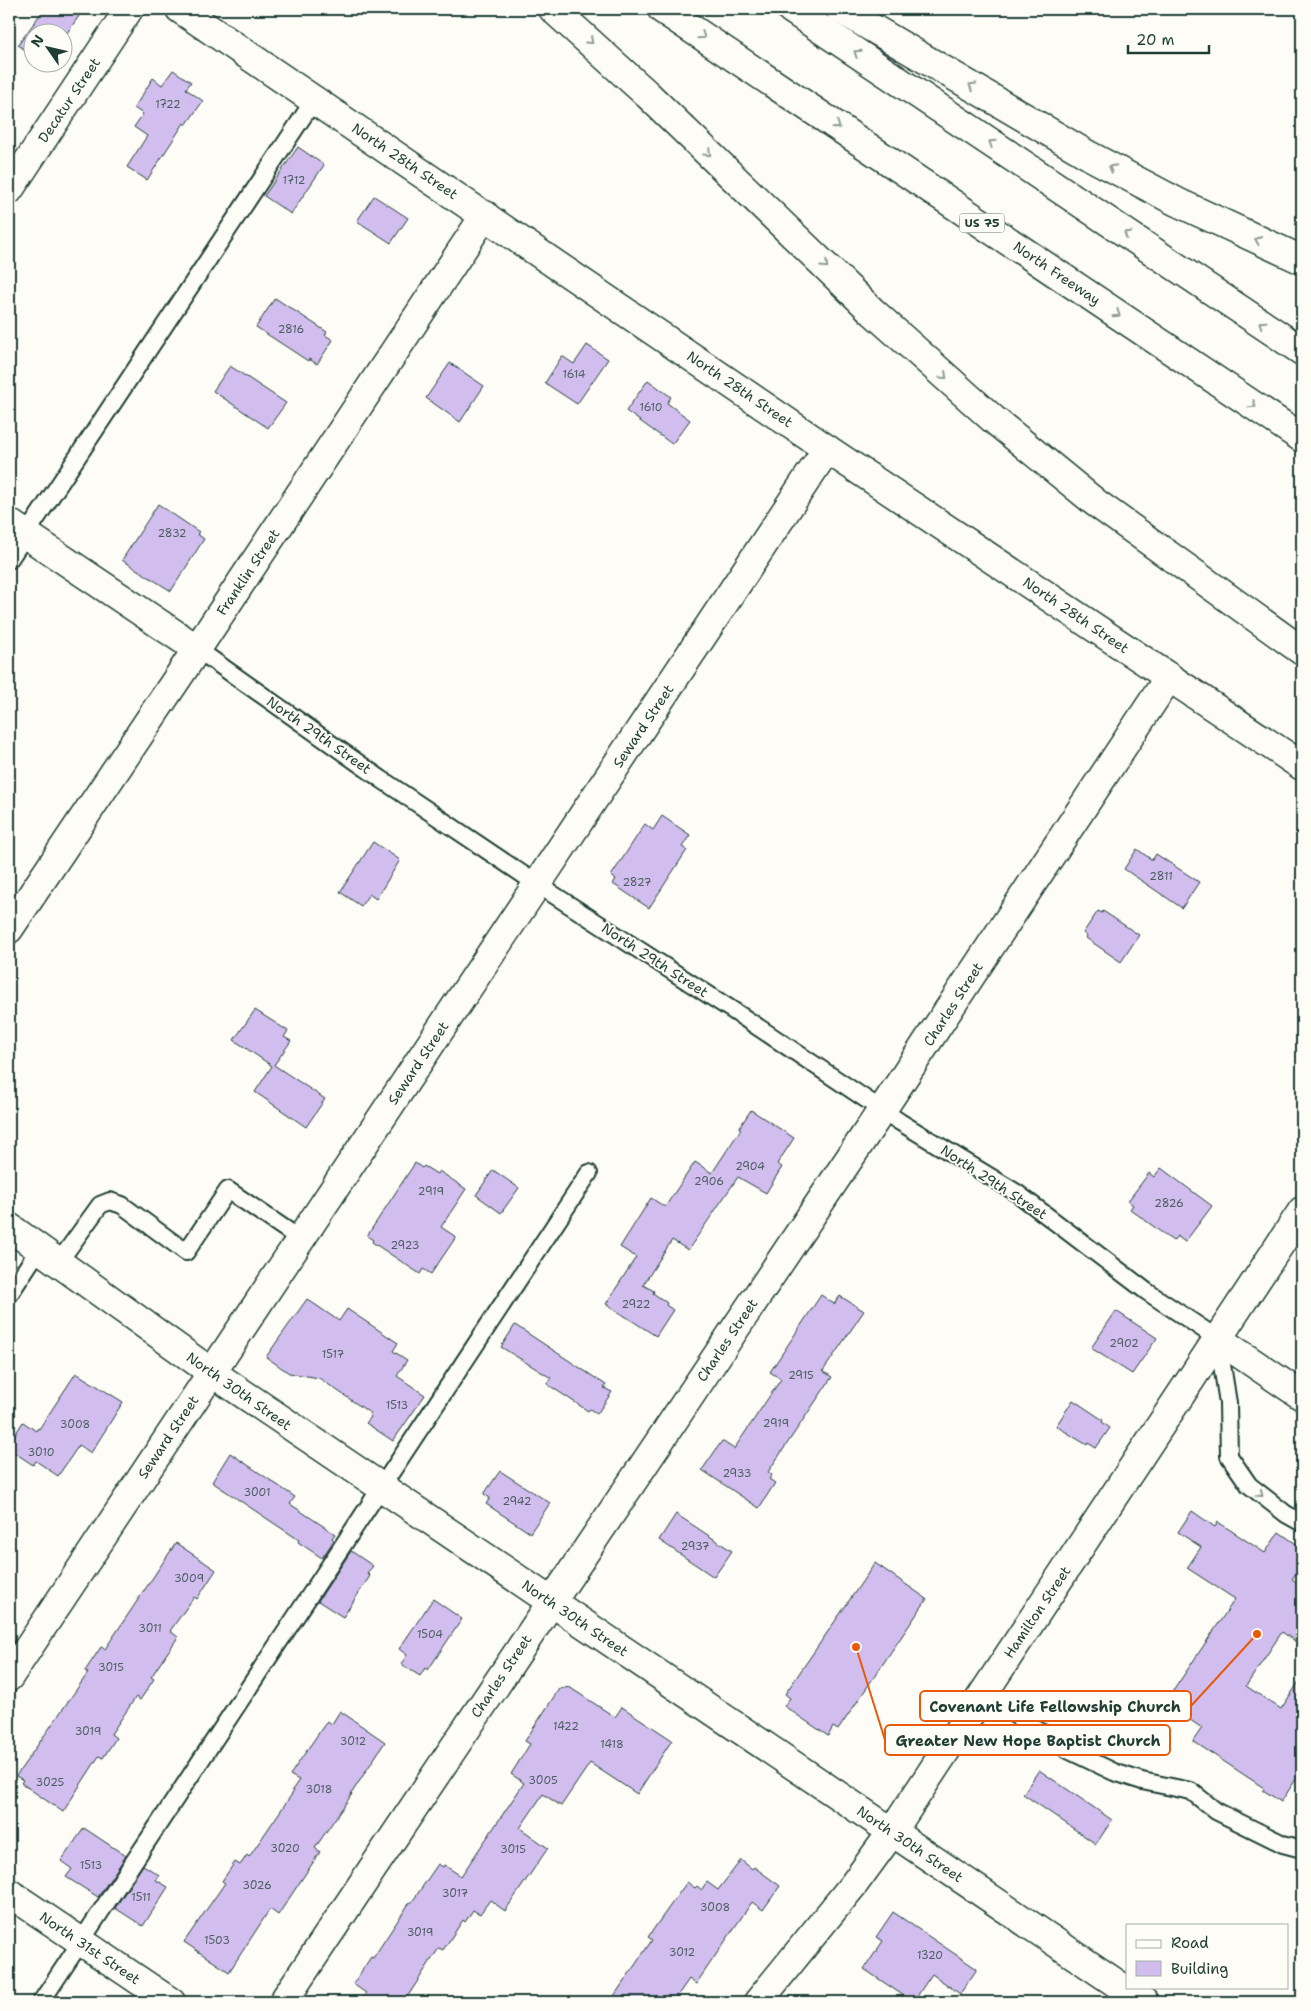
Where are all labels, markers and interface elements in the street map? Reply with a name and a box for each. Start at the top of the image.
north arrow [22,22,72,72]
scale bar [1128,22,1210,54]
one-way arrow [696,30,706,39]
text: 20 m [1136,30,1175,50]
text: N [27,31,48,50]
one-way arrow [584,35,593,44]
one-way arrow [853,50,863,59]
street label: Decatur Street [34,54,104,146]
one-way arrow [969,82,978,92]
house number: 1722 [155,97,181,112]
street label: North 28th Street [349,119,461,203]
one-way arrow [831,120,841,129]
one-way arrow [988,140,998,149]
one-way arrow [702,147,711,156]
one-way arrow [1109,164,1118,174]
house number: 1712 [283,173,305,188]
road number: US 75 [960,214,1004,232]
one-way arrow [1123,231,1133,240]
one-way arrow [1254,236,1263,247]
street label: North Freeway [1010,237,1104,309]
one-way arrow [819,259,828,268]
one-way arrow [1112,308,1121,317]
one-way arrow [1258,321,1267,330]
house number: 2816 [278,322,304,337]
street label: North 28th Street [684,347,796,431]
house number: 1614 [563,367,586,382]
one-way arrow [938,370,947,379]
one-way arrow [1247,398,1256,408]
house number: 1610 [639,400,663,415]
street label: Franklin Street [212,525,284,619]
house number: 2832 [157,526,187,541]
street label: North 28th Street [1020,573,1132,657]
street label: Seward Street [609,681,677,771]
street label: North 29th Street [263,692,375,778]
house number: 2811 [1149,869,1173,884]
house number: 2827 [622,875,652,890]
street label: North 29th Street [598,919,712,1001]
street label: Charles Street [919,959,987,1049]
street label: Seward Street [384,1018,452,1108]
street label: North 29th Street [937,1141,1051,1223]
house number: 2904 [735,1159,765,1174]
house number: 2906 [694,1174,724,1189]
house number: 2919 [418,1184,444,1199]
house number: 2826 [1154,1196,1184,1211]
house number: 2923 [390,1238,420,1253]
street label: Charles Street [693,1295,761,1385]
house number: 2922 [621,1297,651,1312]
house number: 2902 [1109,1336,1139,1351]
house number: 1517 [322,1347,345,1362]
street label: North 30th Street [183,1348,295,1434]
house number: 2915 [788,1368,814,1383]
street label: Seward Street [134,1392,202,1482]
house number: 1513 [386,1398,408,1413]
house number: 2919 [763,1416,789,1431]
house number: 3008 [60,1417,90,1432]
house number: 3010 [28,1445,54,1460]
house number: 2933 [722,1466,752,1481]
house number: 3001 [243,1485,271,1500]
one-way arrow [1254,1488,1263,1496]
house number: 2942 [503,1494,532,1509]
house number: 2937 [681,1539,710,1554]
street label: Hamilton Street [1000,1562,1074,1662]
house number: 3009 [174,1571,204,1586]
street label: North 30th Street [518,1576,632,1660]
house number: 3011 [138,1621,162,1636]
house number: 1504 [417,1627,443,1642]
street label: Charles Street [467,1631,535,1721]
house number: 3015 [98,1660,124,1675]
callout: Covenant Life Fellowship Church [920,1691,1191,1721]
text: Covenant Life Fellowship Church [929,1697,1181,1717]
house number: 1422 [553,1719,579,1734]
house number: 3019 [75,1724,101,1739]
callout: Greater New Hope Baptist Church [885,1725,1170,1755]
text: Greater New Hope Baptist Church [895,1731,1161,1751]
house number: 3012 [340,1734,366,1749]
house number: 1418 [600,1737,624,1752]
house number: 3005 [528,1773,558,1788]
house number: 3025 [36,1775,65,1790]
house number: 3018 [305,1782,333,1797]
street label: North 30th Street [853,1802,967,1886]
house number: 3020 [270,1841,300,1856]
house number: 3015 [500,1842,526,1857]
house number: 1513 [80,1858,102,1873]
house number: 3026 [242,1878,272,1893]
house number: 3017 [442,1886,469,1901]
house number: 1511 [131,1890,151,1905]
house number: 3008 [700,1900,730,1915]
street label: North 31st Street [36,1908,144,1988]
legend [1126,1924,1288,1988]
house number: 3019 [407,1925,433,1940]
house number: 1503 [204,1933,230,1948]
text: Road [1171,1933,1209,1953]
house number: 3012 [669,1945,695,1960]
house number: 1320 [917,1948,943,1963]
text: Building [1171,1959,1228,1979]

